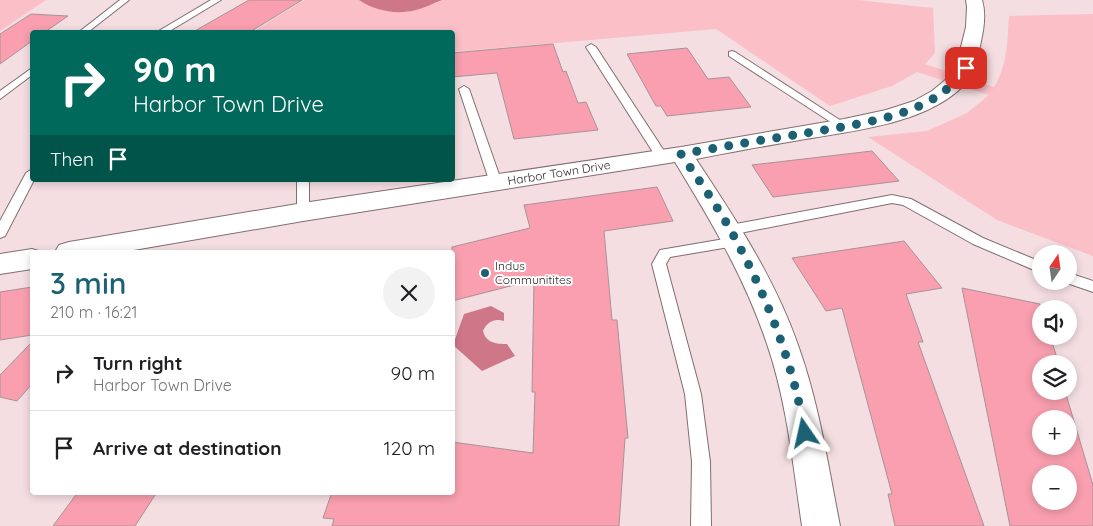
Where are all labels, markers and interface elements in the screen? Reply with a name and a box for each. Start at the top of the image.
text: 90 m [133,47,216,91]
pin [945,47,987,89]
icon: right [50,50,115,115]
icon: arrive [952,54,980,82]
text: Harbor Town Drive [133,90,324,118]
icon: arrive [104,145,132,173]
text: Then [50,147,94,171]
street label: Harbor Town Drive [506,157,612,188]
north arrow [1032,245,1078,290]
map controls [1032,245,1077,510]
place label: Indus Communitites [495,258,572,287]
text: 3 min [50,264,126,302]
button: close [383,267,435,319]
marker: Indus Communitites [479,267,491,279]
button: sound [1032,300,1077,345]
text: 210 m · 16:21 [50,302,137,322]
text: Turn right [93,351,182,375]
button: layers [1032,355,1077,400]
icon: right [50,359,78,387]
text: 90 m [391,361,435,385]
text: Harbor Town Drive [93,375,232,395]
position arrow [778,406,830,458]
button: + [1032,410,1077,455]
icon: arrive [50,434,78,462]
text: Arrive at destination [93,436,282,460]
text: 120 m [384,436,435,460]
button: − [1032,465,1077,510]

